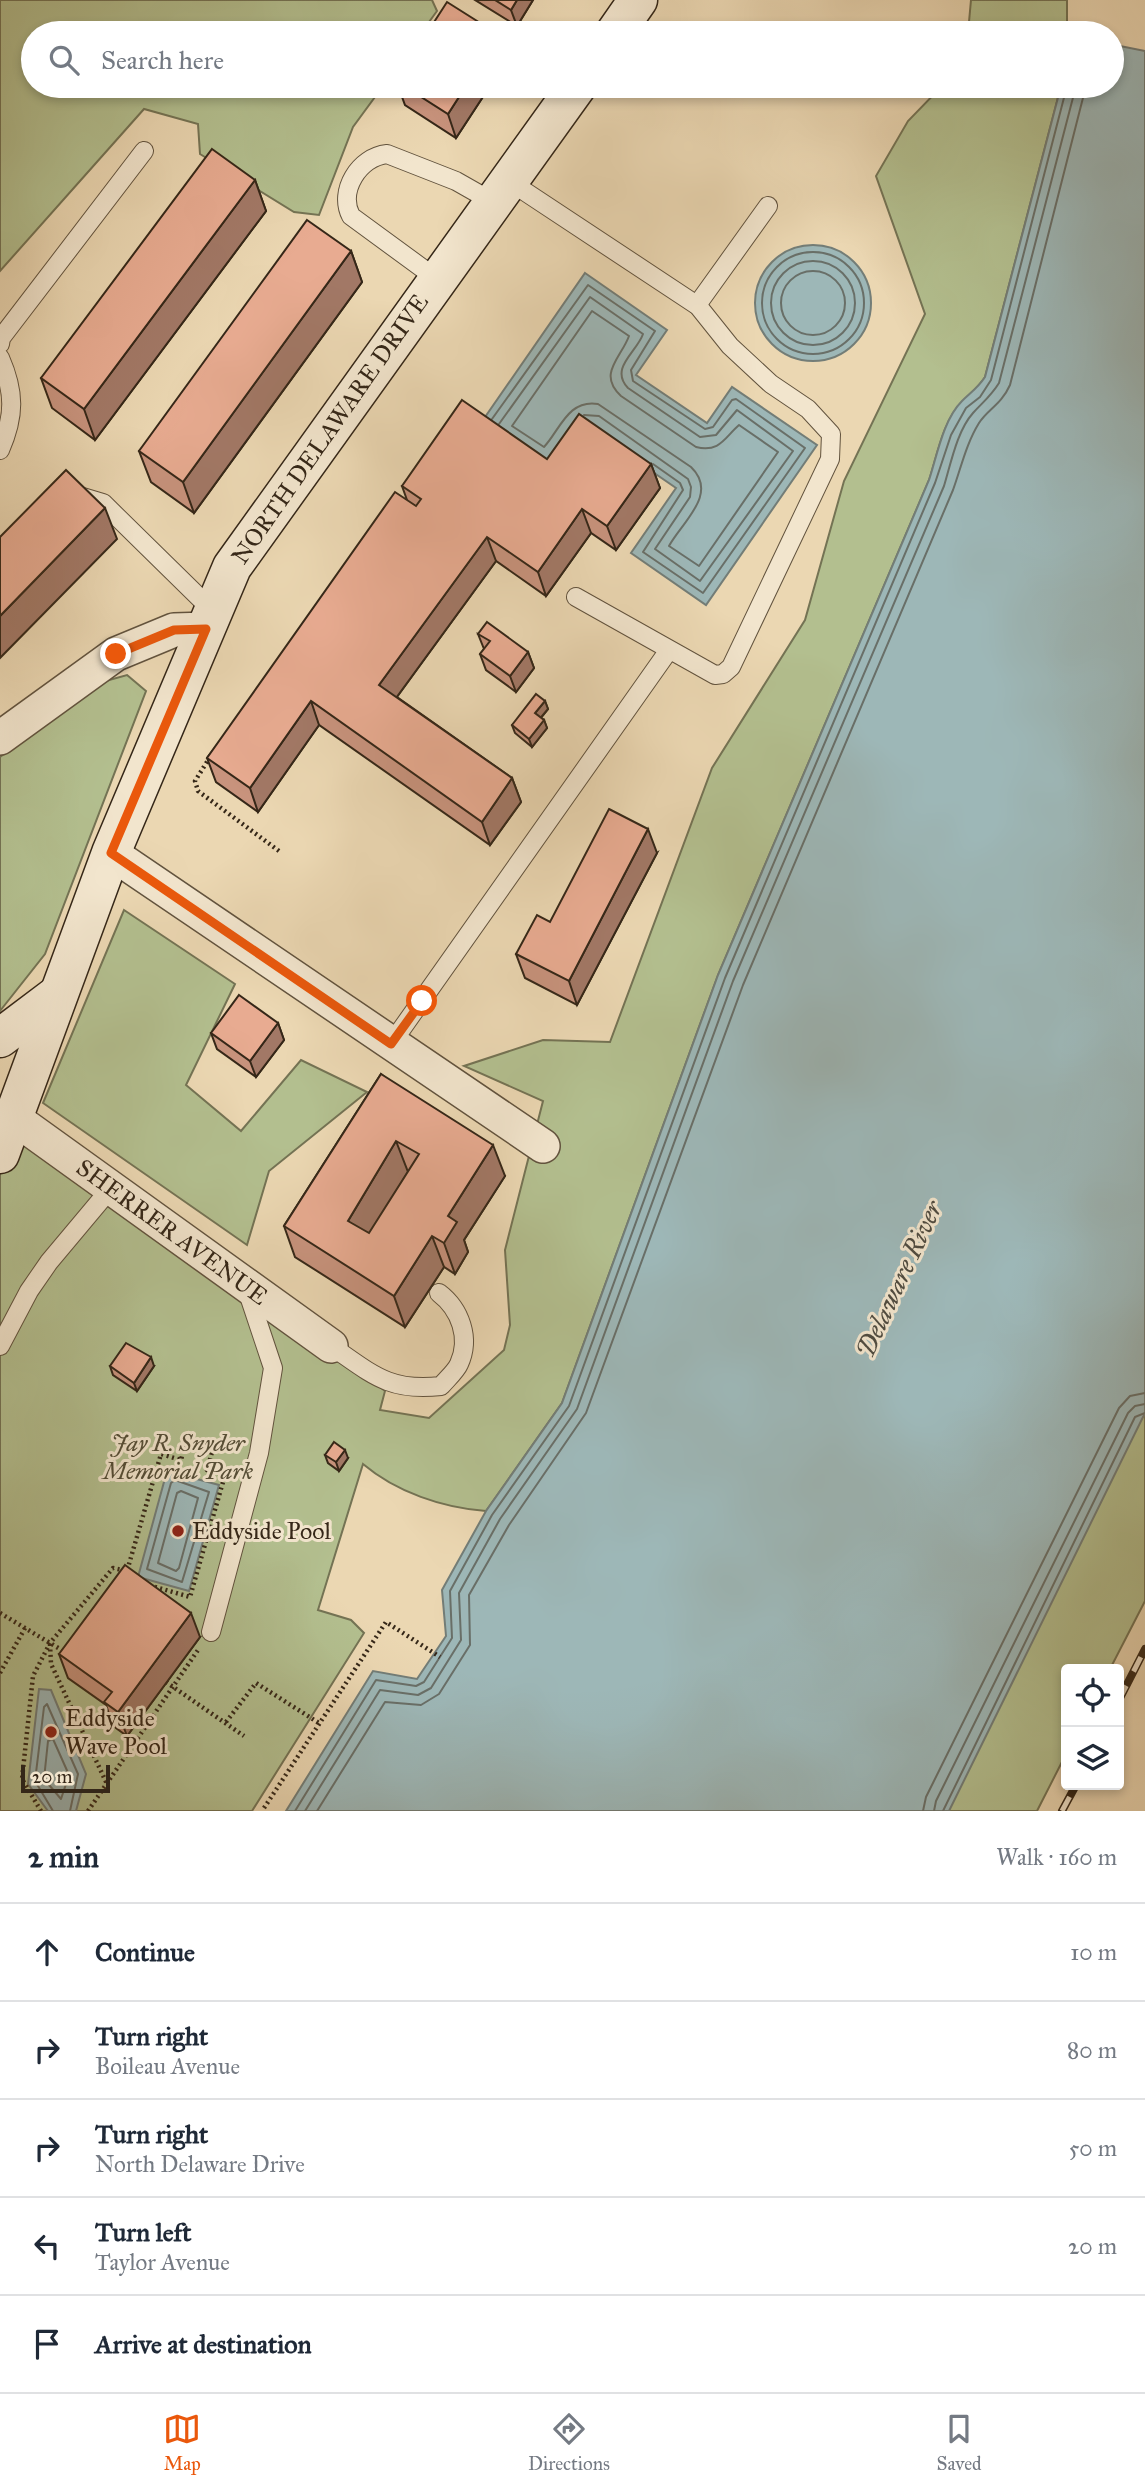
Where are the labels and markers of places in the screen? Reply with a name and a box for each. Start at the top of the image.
place label: Eddyside Pool [192,1516,331,1546]
marker: Eddyside Pool [170,1523,186,1539]
place label: Eddyside Wave Pool [65,1703,168,1761]
marker: Eddyside Wave Pool [43,1724,59,1740]

